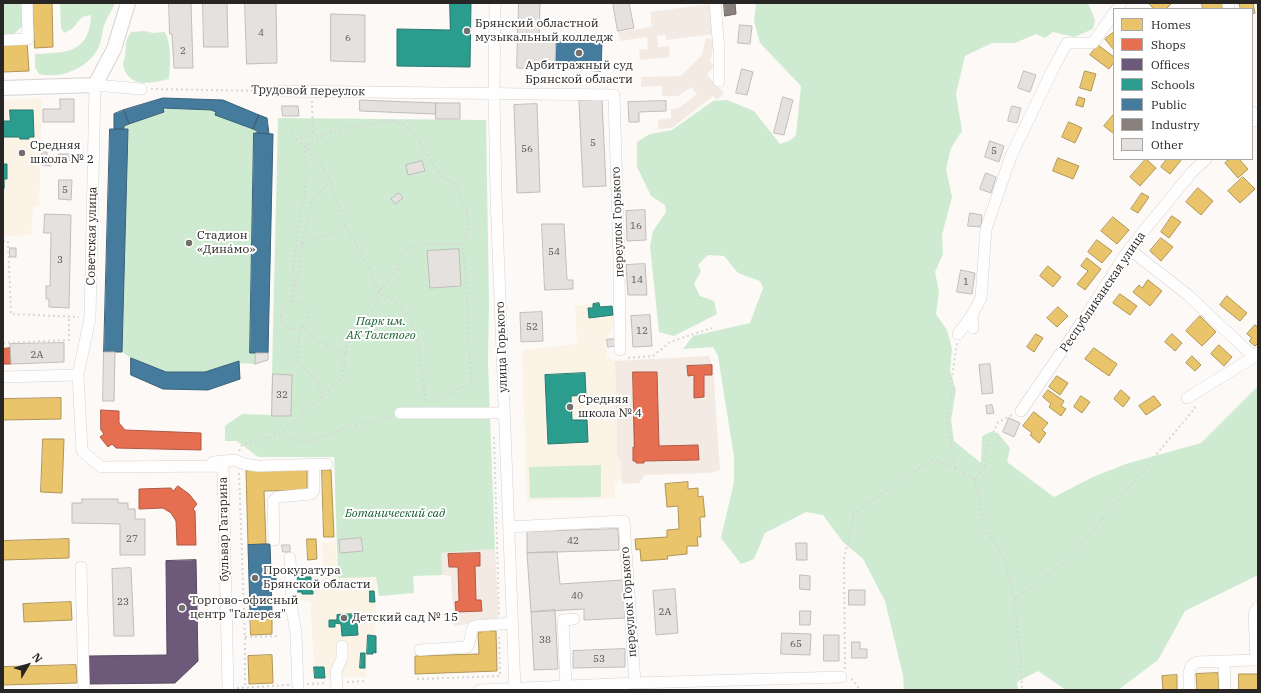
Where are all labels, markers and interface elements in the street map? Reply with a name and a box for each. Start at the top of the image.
legend [1113,8,1253,160]
place label: Брянский областной музыкальный колледж [475,17,613,45]
text: Homes [1151,17,1191,32]
marker: Брянский областной музыкальный колледж [462,26,472,36]
house number: 4 [258,27,264,39]
house number: 6 [345,32,351,44]
text: Shops [1151,37,1186,52]
house number: 2 [180,45,186,57]
marker: Арбитражный суд Брянской области [574,48,584,58]
text: Offices [1151,57,1190,72]
place label: Арбитражный суд Брянской области [525,59,633,87]
text: Schools [1151,77,1195,92]
street label: Трудовой переулок [251,83,365,99]
text: Public [1151,97,1187,112]
text: Industry [1151,117,1200,132]
house number: 5 [590,137,596,149]
text: Other [1151,137,1183,152]
place label: Средняя школа № 2 [30,139,94,167]
house number: 56 [521,143,533,155]
house number: 5 [991,145,997,157]
marker: Средняя школа № 2 [17,148,27,158]
street label: переулок Горького [609,166,627,278]
house number: 5 [62,184,68,196]
street label: Советская улица [84,186,100,286]
house number: 16 [630,220,642,232]
place label: Стадион «Дина́мо» [197,229,255,257]
street label: Республиканская улица [1057,229,1149,355]
marker: Стадион «Дина́мо» [184,238,194,248]
house number: 54 [548,246,560,258]
house number: 3 [57,254,63,266]
house number: 14 [631,274,643,286]
house number: 1 [963,276,969,288]
street label: улица Горького [493,301,511,393]
park label: Парк им. АК Толстого [346,315,416,343]
house number: 52 [526,321,538,333]
house number: 12 [636,325,648,337]
house number: 2А [31,349,43,361]
house number: 32 [276,389,288,401]
place label: Средняя школа № 4 [578,393,642,421]
marker: Средняя школа № 4 [565,402,575,412]
street label: бульвар Гагарина [216,477,232,581]
park label: Ботанический сад [345,507,445,521]
house number: 27 [126,533,138,545]
house number: 42 [567,535,579,547]
street label: переулок Горького [618,546,640,658]
place label: Прокуратура Брянской области [263,564,371,592]
marker: Прокуратура Брянской области [250,573,260,583]
house number: 40 [571,590,583,602]
place label: Торгово-офисный центр "Галерея" [190,594,298,622]
house number: 23 [117,596,129,608]
marker: Торгово-офисный центр "Галерея" [177,603,187,613]
house number: 2А [659,606,671,618]
place label: Детский сад № 15 [352,611,458,625]
marker: Детский сад № 15 [339,613,349,623]
house number: 38 [539,634,551,646]
house number: 65 [790,638,802,650]
north arrow [8,645,48,685]
text: N [29,650,46,665]
house number: 53 [593,653,605,665]

